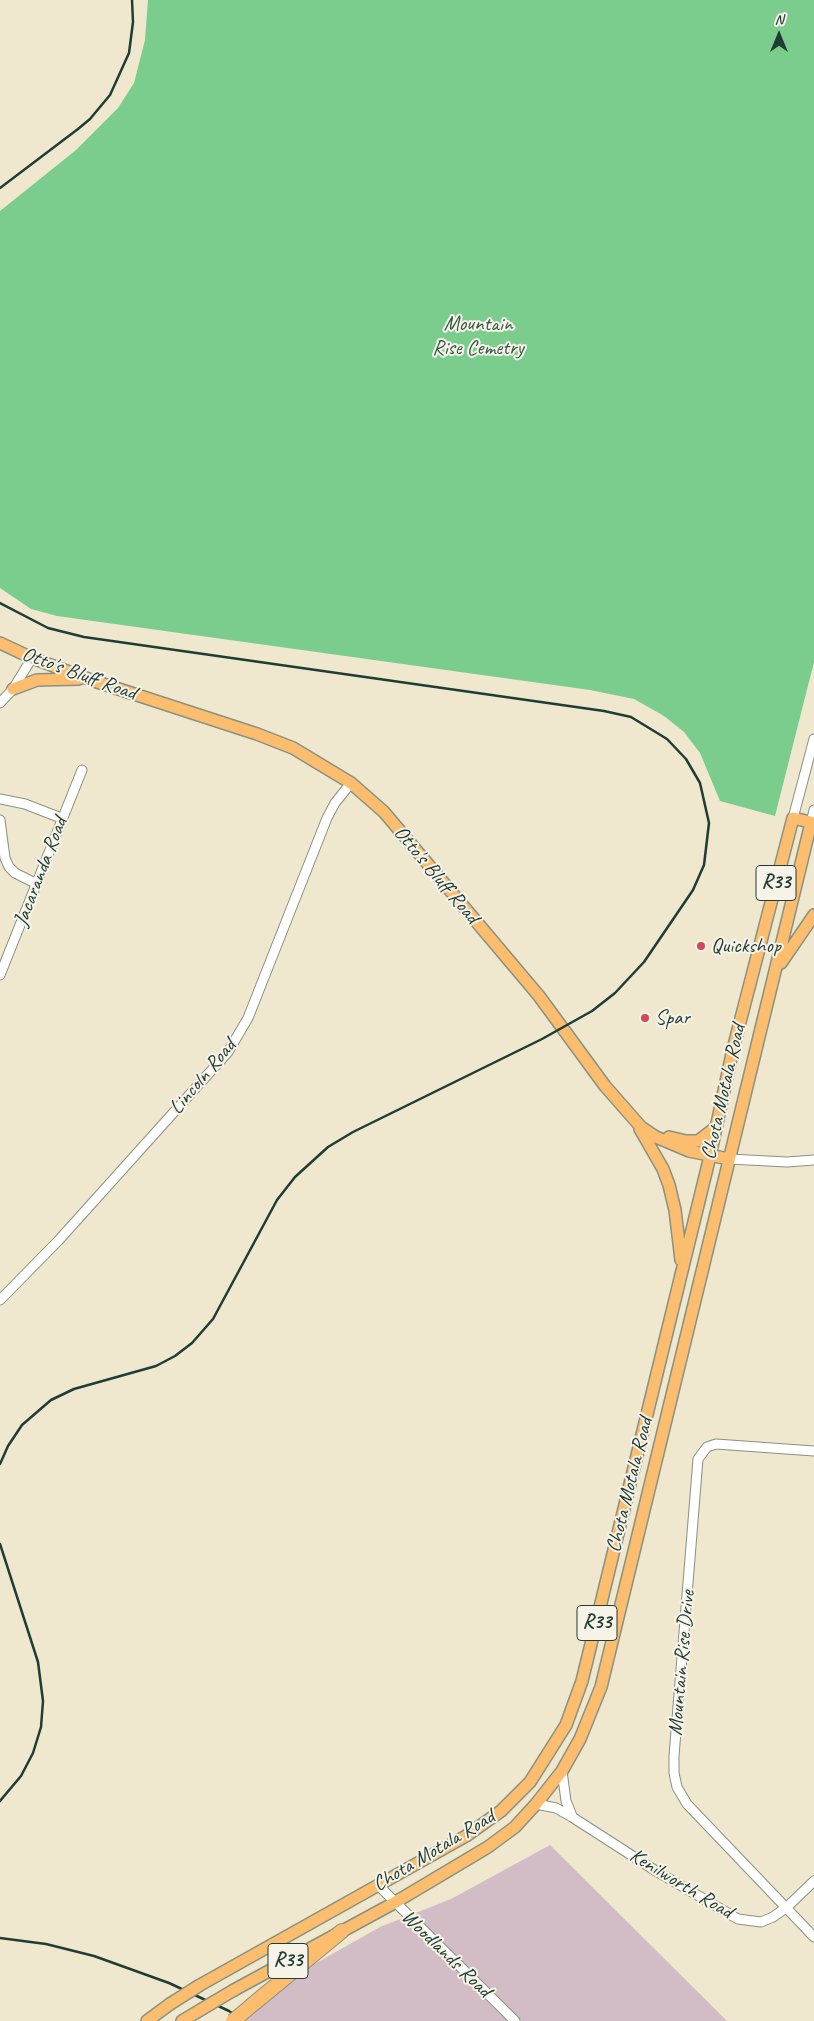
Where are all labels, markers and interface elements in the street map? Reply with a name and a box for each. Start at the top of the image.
north arrow [754,10,804,60]
text: N [775,11,783,28]
park label: Mountain Rise Cemetry [432,311,524,361]
street label: Otto's Bluff Road [18,642,140,706]
street label: Jacaranda Road [9,814,73,930]
street label: Otto's Bluff Road [388,821,484,929]
road number: R33 [756,866,796,900]
place label: Quickshop [711,933,781,959]
marker: Quickshop [695,940,707,952]
place label: Spar [655,1005,690,1031]
marker: Spar [639,1012,651,1024]
street label: Chota Motala Road [696,1022,752,1162]
street label: Lincoln Road [164,1034,242,1120]
street label: Chota Motala Road [601,1415,659,1555]
street label: Mountain Rise Drive [663,1589,701,1737]
road number: R33 [577,1606,617,1640]
street label: Chota Motala Road [368,1805,500,1897]
street label: Kenilworth Road [625,1843,737,1925]
street label: Woodlands Road [396,1905,496,2003]
road number: R33 [268,1944,308,1978]

